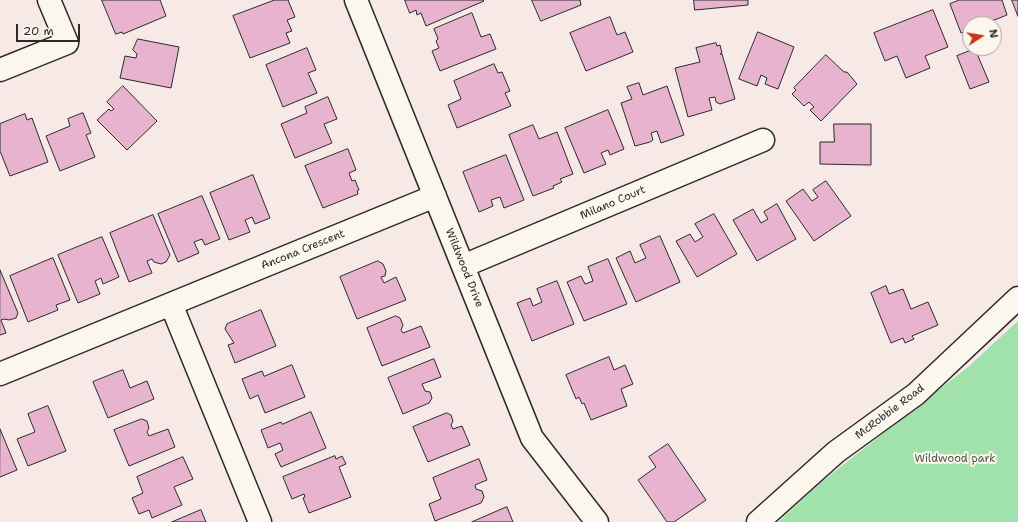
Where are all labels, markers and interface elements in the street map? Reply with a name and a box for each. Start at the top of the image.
scale bar [18,16,82,42]
north arrow [962,16,1002,56]
text: 20 m [23,23,54,39]
text: N [985,28,1001,39]
street label: Milano Court [578,183,648,223]
street label: Ancona Crescent [259,227,347,273]
street label: Wildwood Drive [442,227,486,309]
street label: McRobbie Road [853,382,927,442]
park label: Wildwood park [914,452,996,466]

